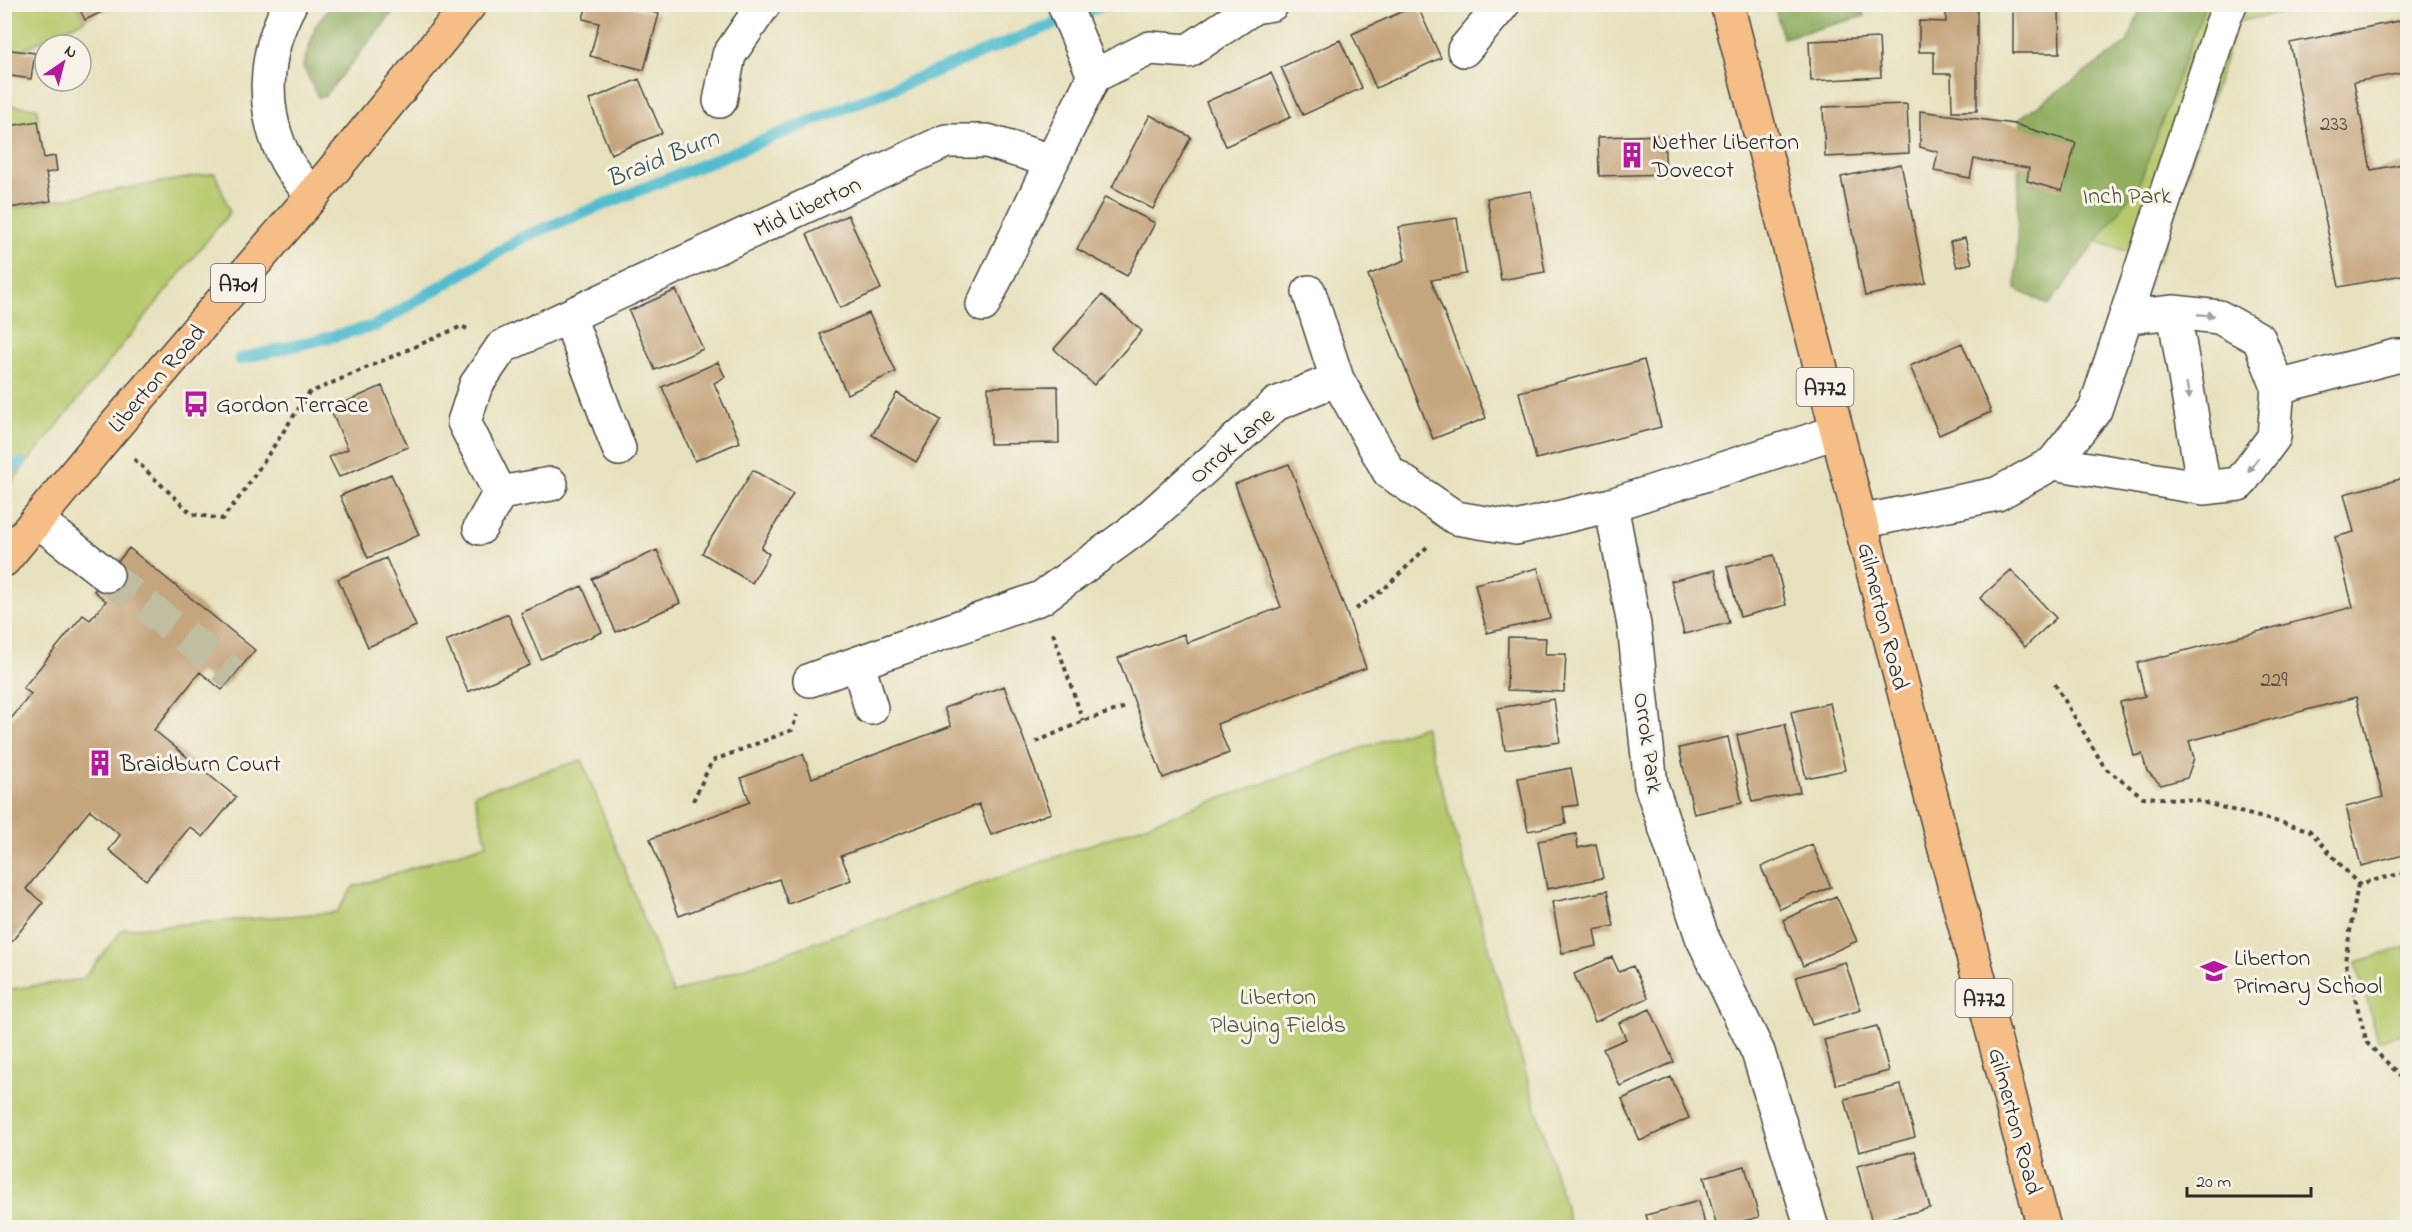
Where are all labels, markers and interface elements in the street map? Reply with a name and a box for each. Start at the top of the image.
north arrow [33,33,93,93]
text: N [59,39,82,65]
house number: 233 [2320,110,2348,140]
water label: Braid Burn [601,120,726,200]
place label: Nether Liberton Dovecot [1651,126,1799,189]
building icon: Nether Liberton Dovecot [1617,140,1647,170]
street label: Mid Liberton [749,168,867,248]
park label: Inch Park [2083,180,2172,215]
road number: A701 [211,264,265,302]
one-way arrow [2197,310,2216,320]
street label: Liberton Road [101,317,216,442]
road number: A772 [1796,368,1854,406]
one-way arrow [2183,381,2192,400]
bus stop icon: Gordon Terrace [181,389,211,419]
place label: Gordon Terrace [216,389,369,424]
street label: Orrok Lane [1182,400,1283,494]
one-way arrow [2247,456,2259,472]
street label: Gilmerton Road [1846,539,1917,694]
house number: 229 [2260,666,2288,696]
street label: Orrok Park [1622,690,1671,797]
building icon: Braidburn Court [85,748,115,778]
place label: Braidburn Court [119,748,281,783]
place label: Liberton Primary School [2234,942,2382,1006]
school or university icon: Liberton Primary School [2199,956,2229,986]
road number: A772 [1956,979,2012,1017]
park label: Liberton Playing Fields [1210,981,1346,1045]
street label: Gilmerton Road [1977,1044,2050,1199]
scale bar [2187,1160,2312,1198]
text: 20 m [2196,1170,2231,1196]

